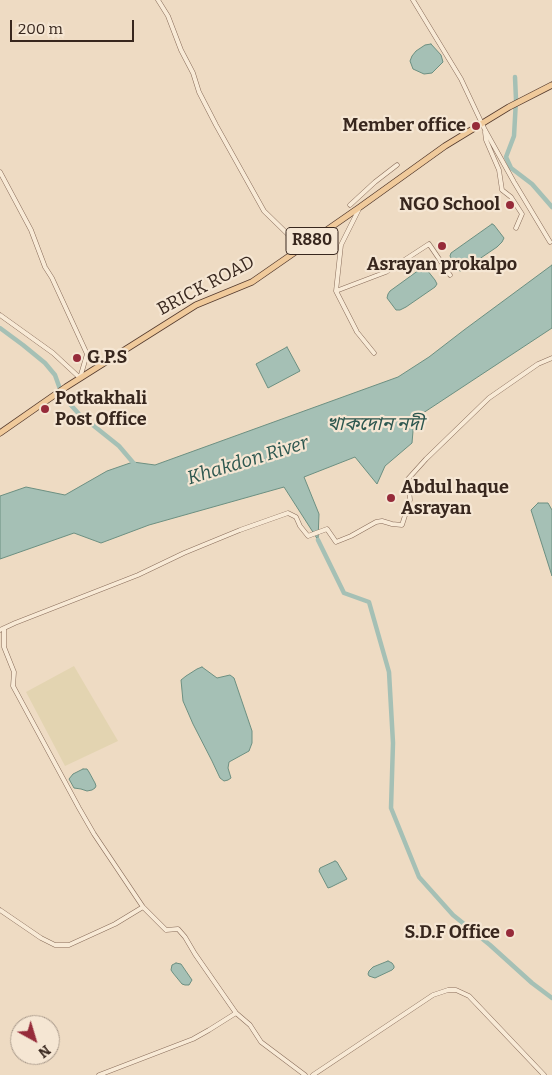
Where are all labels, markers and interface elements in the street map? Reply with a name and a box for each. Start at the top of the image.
scale bar [12,10,136,42]
text: 200 m [18,20,63,38]
place label: Member office [343,115,466,137]
marker: Member office [470,120,482,132]
place label: NGO School [399,194,500,216]
marker: NGO School [504,199,516,211]
road number: R880 [286,228,338,255]
marker: Asrayan prokalpo [436,240,448,252]
street label: BRICK ROAD [154,251,258,321]
place label: Asrayan prokalpo [367,254,517,276]
place label: G.P.S [87,347,127,369]
marker: G.P.S [71,352,83,364]
place label: Potkakhali Post Office [55,388,147,430]
marker: Potkakhali Post Office [39,403,51,415]
water label: খাকদোন নদী [326,414,424,436]
water label: Khakdon River [185,432,311,490]
place label: Abdul haque Asrayan [401,477,509,520]
marker: Abdul haque Asrayan [385,492,397,504]
place label: S.D.F Office [405,922,500,944]
marker: S.D.F Office [504,927,516,939]
north arrow [10,1015,60,1065]
text: N [35,1041,54,1061]

